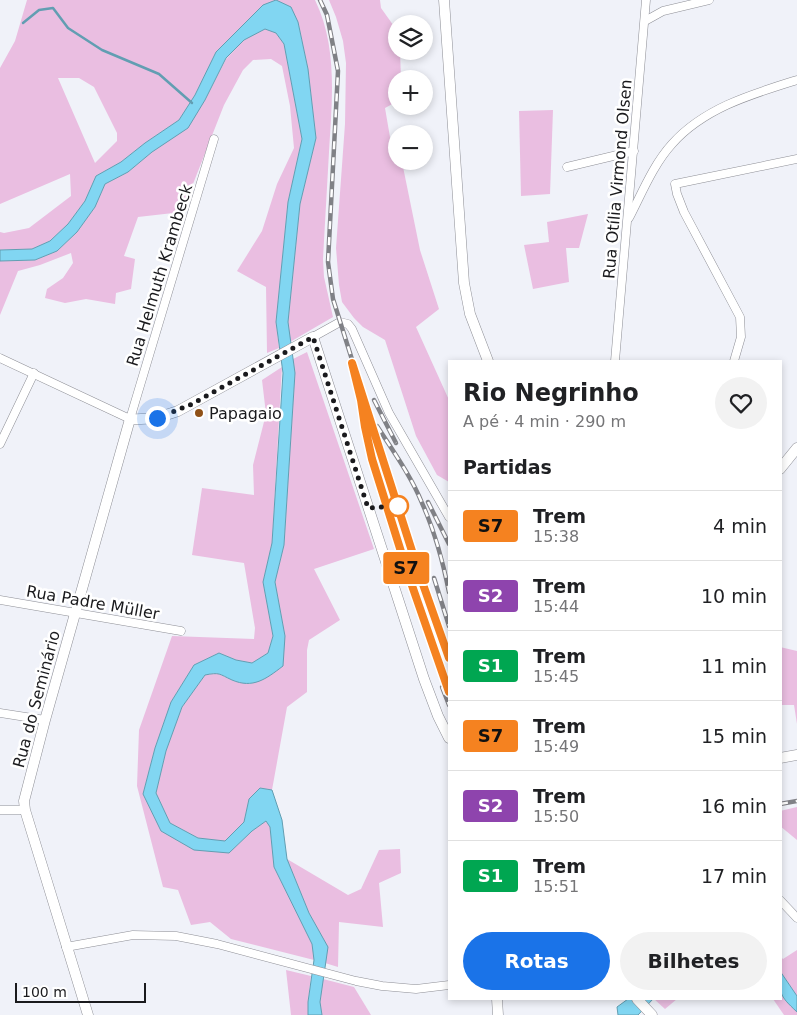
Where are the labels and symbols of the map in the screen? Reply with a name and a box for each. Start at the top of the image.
street label: Rua Otília Virmond Olsen [599,79,636,279]
street label: Rua Helmuth Krambeck [123,181,196,369]
place label: Papagaio [209,404,282,423]
your location [145,406,170,431]
marker: Papagaio [193,407,205,419]
unlabelled marker [387,495,409,517]
line badge: S7 [384,552,428,584]
street label: Rua Padre Müller [25,581,161,624]
street label: Rua do Seminário [9,628,64,770]
scale bar [15,980,146,1003]

